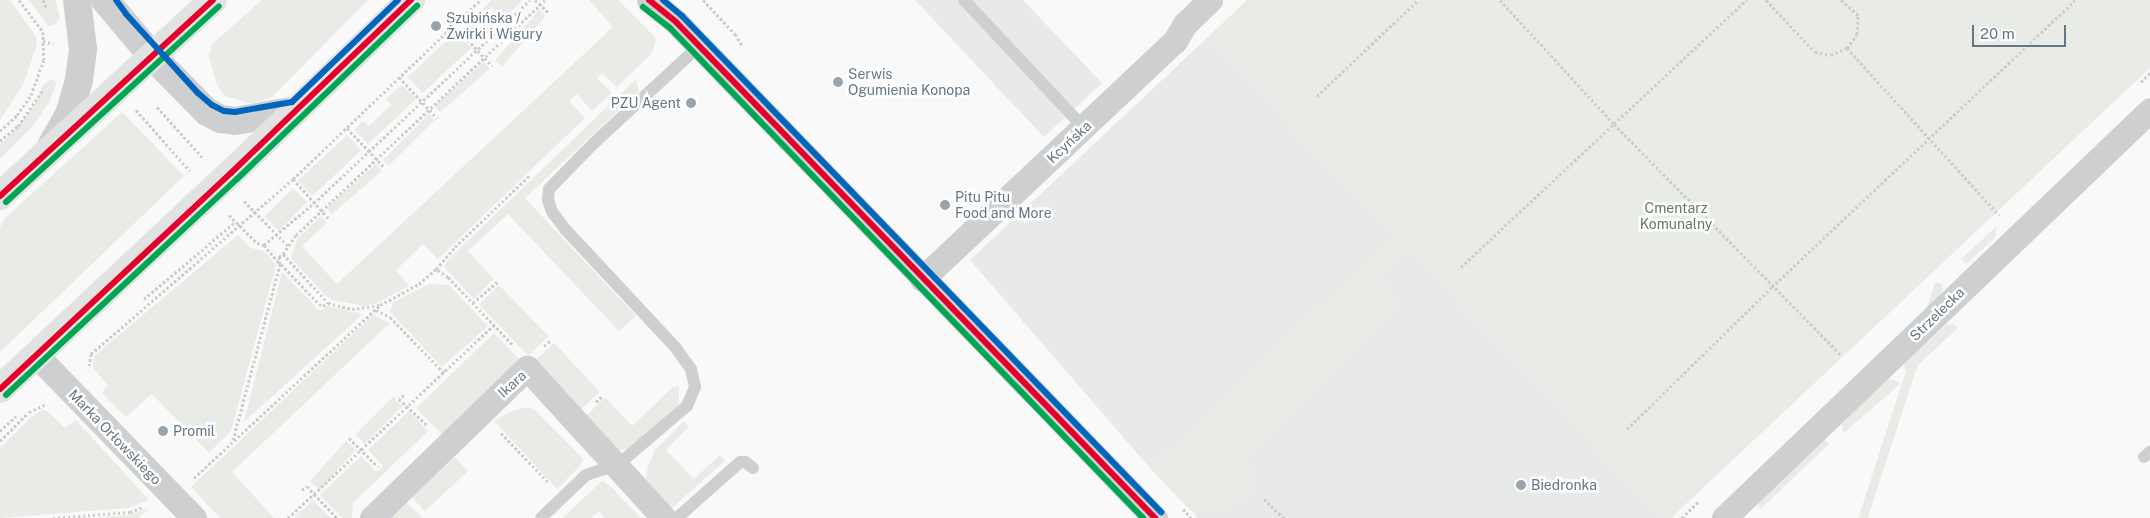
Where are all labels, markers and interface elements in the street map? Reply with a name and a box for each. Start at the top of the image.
place label: Szubińska / Żwirki i Wigury [446,10,543,42]
scale bar [1975,15,2069,47]
marker: Szubińska / Żwirki i Wigury [430,20,442,32]
text: 20 m [1980,25,2015,42]
place label: Serwis Ogumienia Konopa [848,66,970,98]
marker: Serwis Ogumienia Konopa [832,76,844,88]
place label: PZU Agent [611,95,681,111]
marker: PZU Agent [685,97,697,109]
street label: Kcyńska [1043,117,1095,167]
place label: Pitu Pitu Food and More [955,189,1052,222]
marker: Pitu Pitu Food and More [939,199,951,211]
park label: Cmentarz Komunalny [1640,200,1712,232]
street label: Strzelecka [1906,284,1968,344]
street label: Ikara [494,367,530,401]
street label: Marka Orłowskiego [65,386,165,488]
place label: Promil [173,423,215,439]
marker: Promil [157,425,169,437]
place label: Biedronka [1531,477,1597,493]
marker: Biedronka [1515,479,1527,491]

